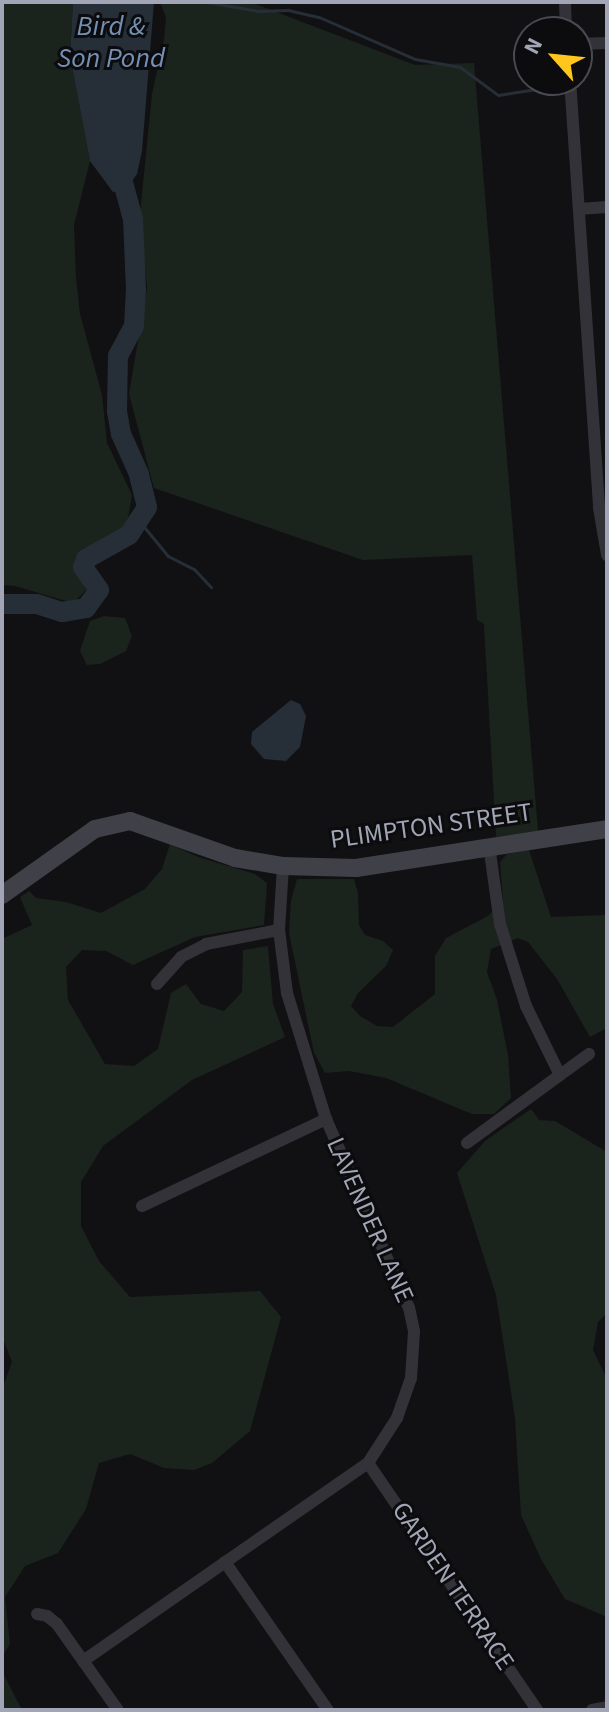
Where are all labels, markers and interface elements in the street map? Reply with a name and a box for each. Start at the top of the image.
water label: Bird & Son Pond [57,9,165,75]
north arrow [513,16,593,96]
text: N [516,32,551,60]
street label: PLIMPTON STREET [328,796,534,856]
street label: LAVENDER LANE [320,1133,420,1307]
street label: GARDEN TERRACE [385,1496,521,1676]

